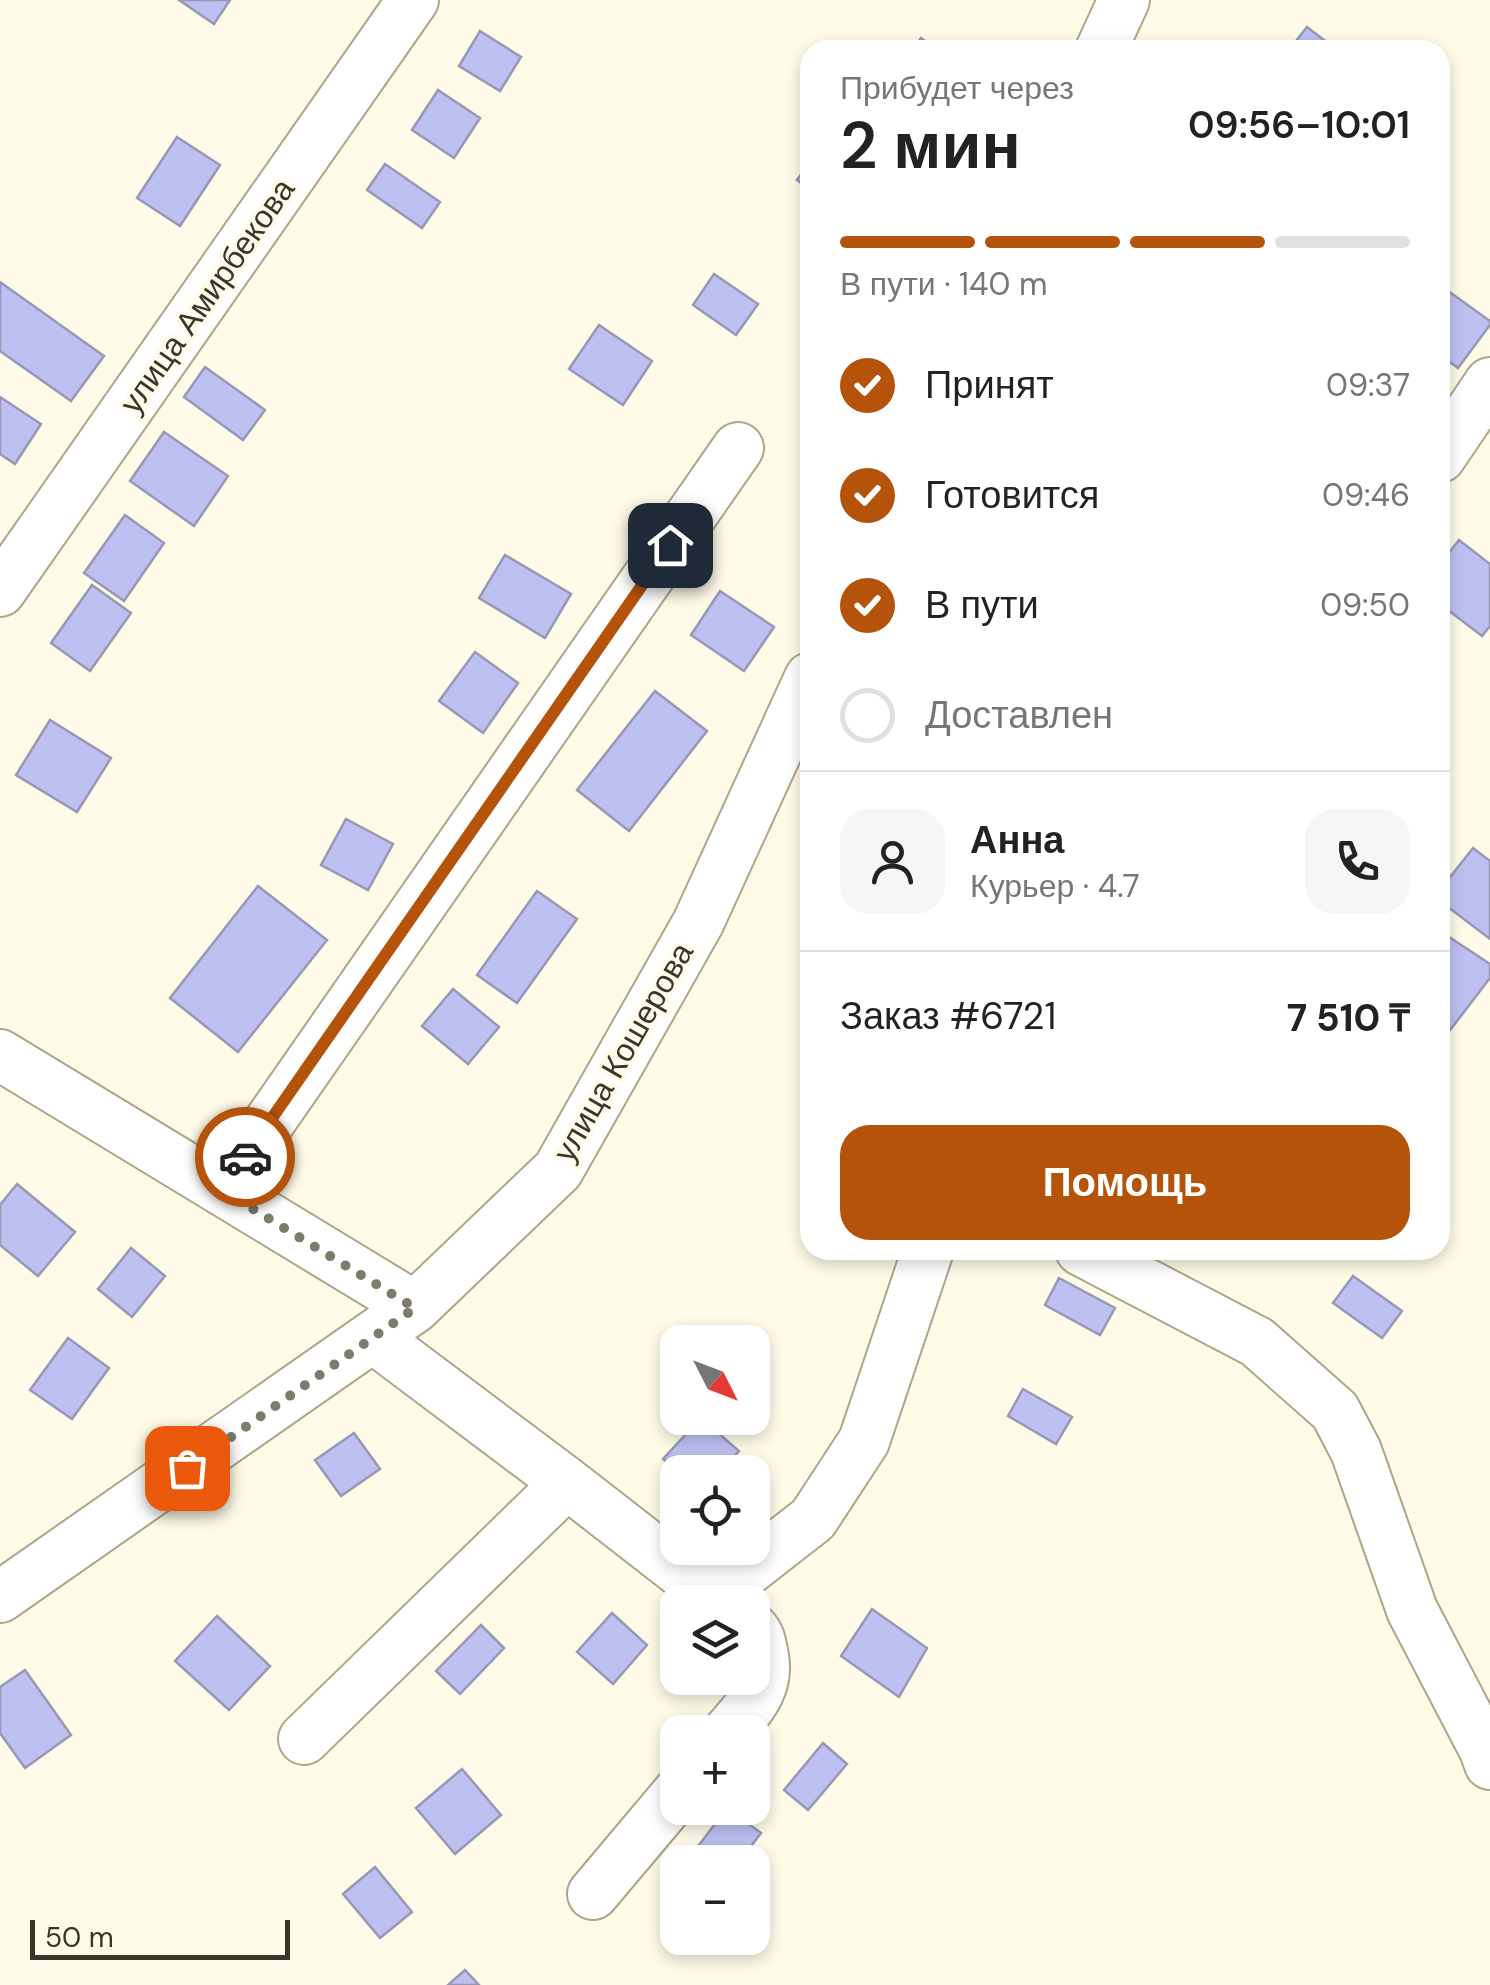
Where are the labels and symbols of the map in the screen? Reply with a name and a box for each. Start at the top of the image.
street label: улица Амирбекова [110,170,304,422]
pin [628,503,713,588]
street label: улица Кошерова [543,935,703,1169]
courier [195,1107,295,1207]
north arrow [660,1325,770,1435]
pin [145,1426,230,1511]
scale bar [30,1915,290,1960]

